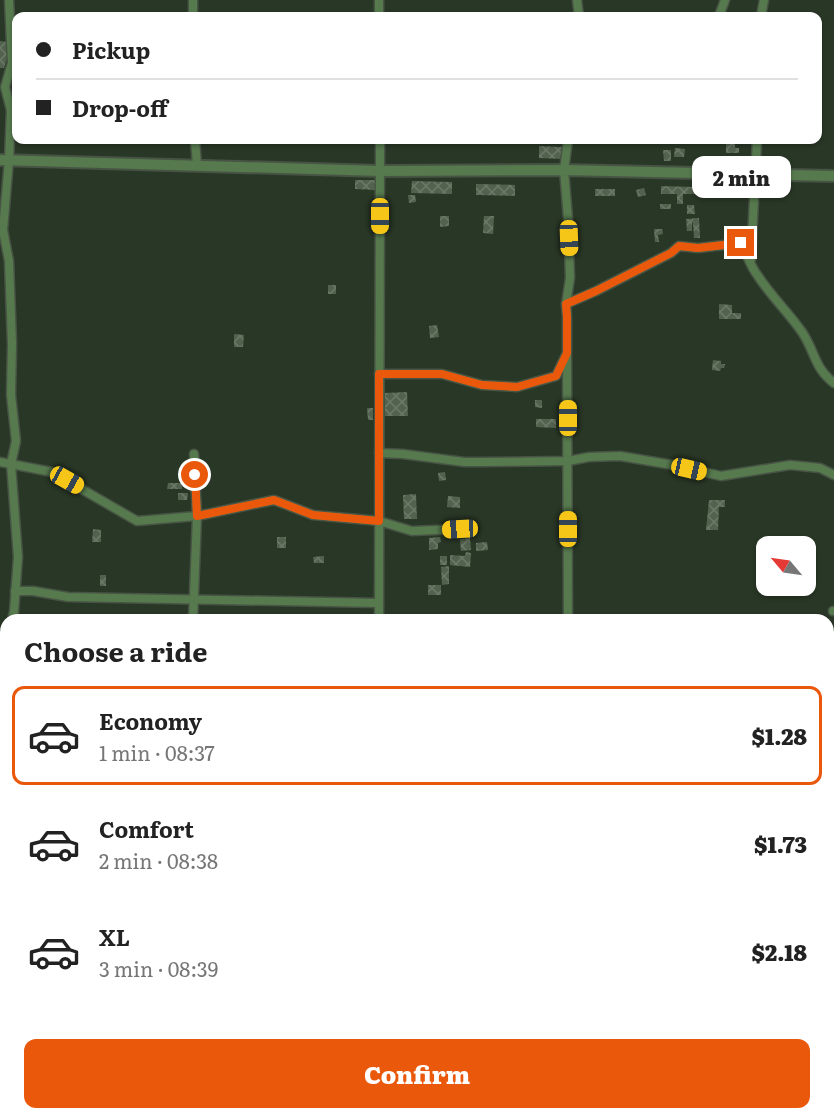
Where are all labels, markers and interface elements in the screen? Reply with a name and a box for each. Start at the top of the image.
text: Pickup [72,33,150,66]
text: Drop-off [72,91,168,124]
callout: 2 min [692,156,790,198]
text: 2 min [713,162,770,192]
car [371,198,389,234]
car [559,220,579,256]
route end [727,229,754,256]
car [559,400,577,436]
car [669,456,709,482]
route start [181,461,208,488]
car [47,463,87,497]
car [559,511,577,547]
car [442,519,478,539]
north arrow [756,536,816,596]
map controls [756,536,816,596]
text: Choose a ride [24,630,207,670]
text: Economy [99,704,202,737]
icon: car [27,709,81,763]
text: $1.28 [751,719,807,752]
text: 1 min · 08:37 [99,737,215,767]
text: Comfort [99,812,194,845]
icon: car [27,817,81,871]
text: $1.73 [754,827,807,860]
text: 2 min · 08:38 [99,845,218,875]
text: XL [99,920,130,953]
icon: car [27,925,81,979]
text: $2.18 [751,935,807,968]
text: 3 min · 08:39 [99,953,218,983]
button: Confirm [24,1039,810,1108]

